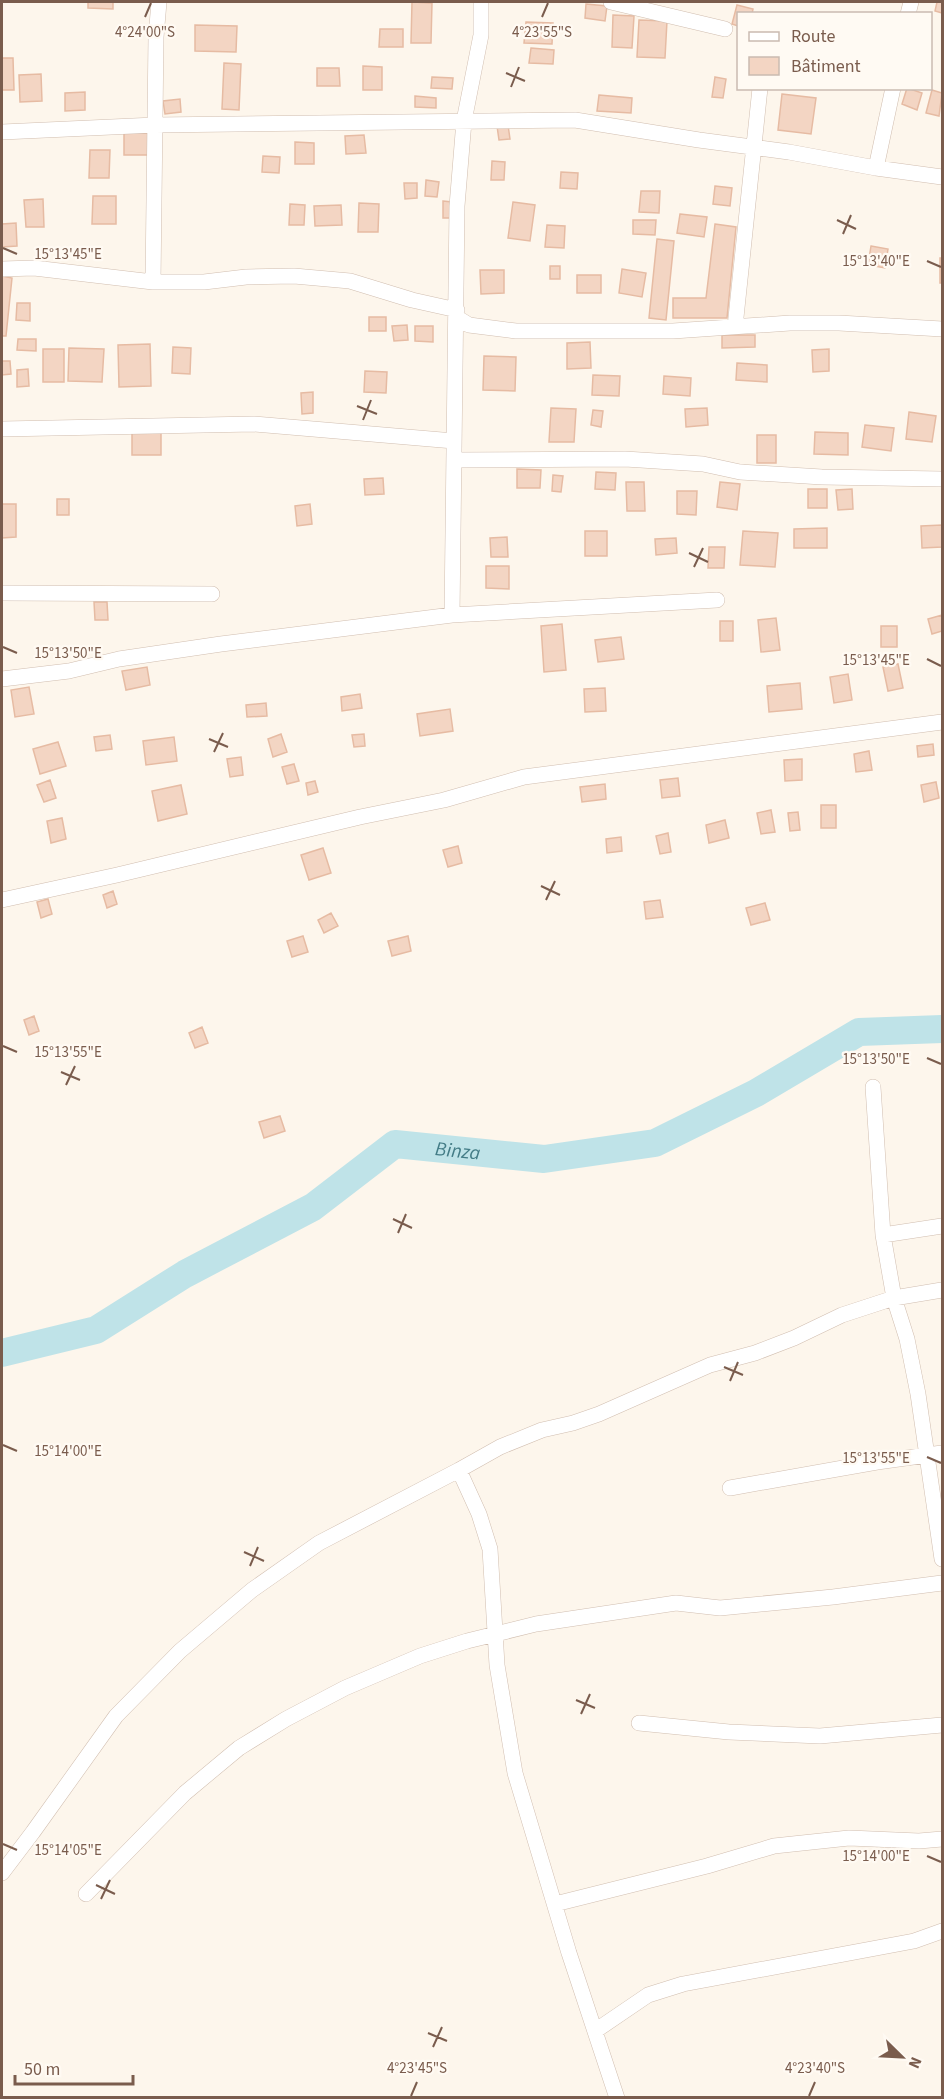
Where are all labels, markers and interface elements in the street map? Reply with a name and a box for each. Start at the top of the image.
legend [737,12,932,90]
text: 4°24'00"S [115,22,175,43]
text: 4°23'55"S [512,22,572,43]
text: Route [791,24,835,49]
text: Bâtiment [791,54,861,79]
text: 15°13'45"E [34,244,102,265]
text: 15°13'40"E [842,251,910,272]
text: 15°13'50"E [34,643,102,664]
text: 15°13'45"E [842,650,910,671]
text: 15°13'55"E [34,1042,102,1063]
text: 15°13'50"E [842,1049,910,1070]
water label: Binza [434,1135,482,1168]
text: 15°14'00"E [34,1441,102,1462]
text: 15°13'55"E [842,1448,910,1469]
text: 15°14'05"E [34,1840,102,1861]
text: 15°14'00"E [842,1846,910,1867]
north arrow [872,2027,932,2087]
scale bar [15,2048,134,2086]
text: N [903,2053,927,2072]
text: 50 m [24,2057,60,2082]
text: 4°23'45"S [387,2058,447,2079]
text: 4°23'40"S [785,2058,845,2079]

